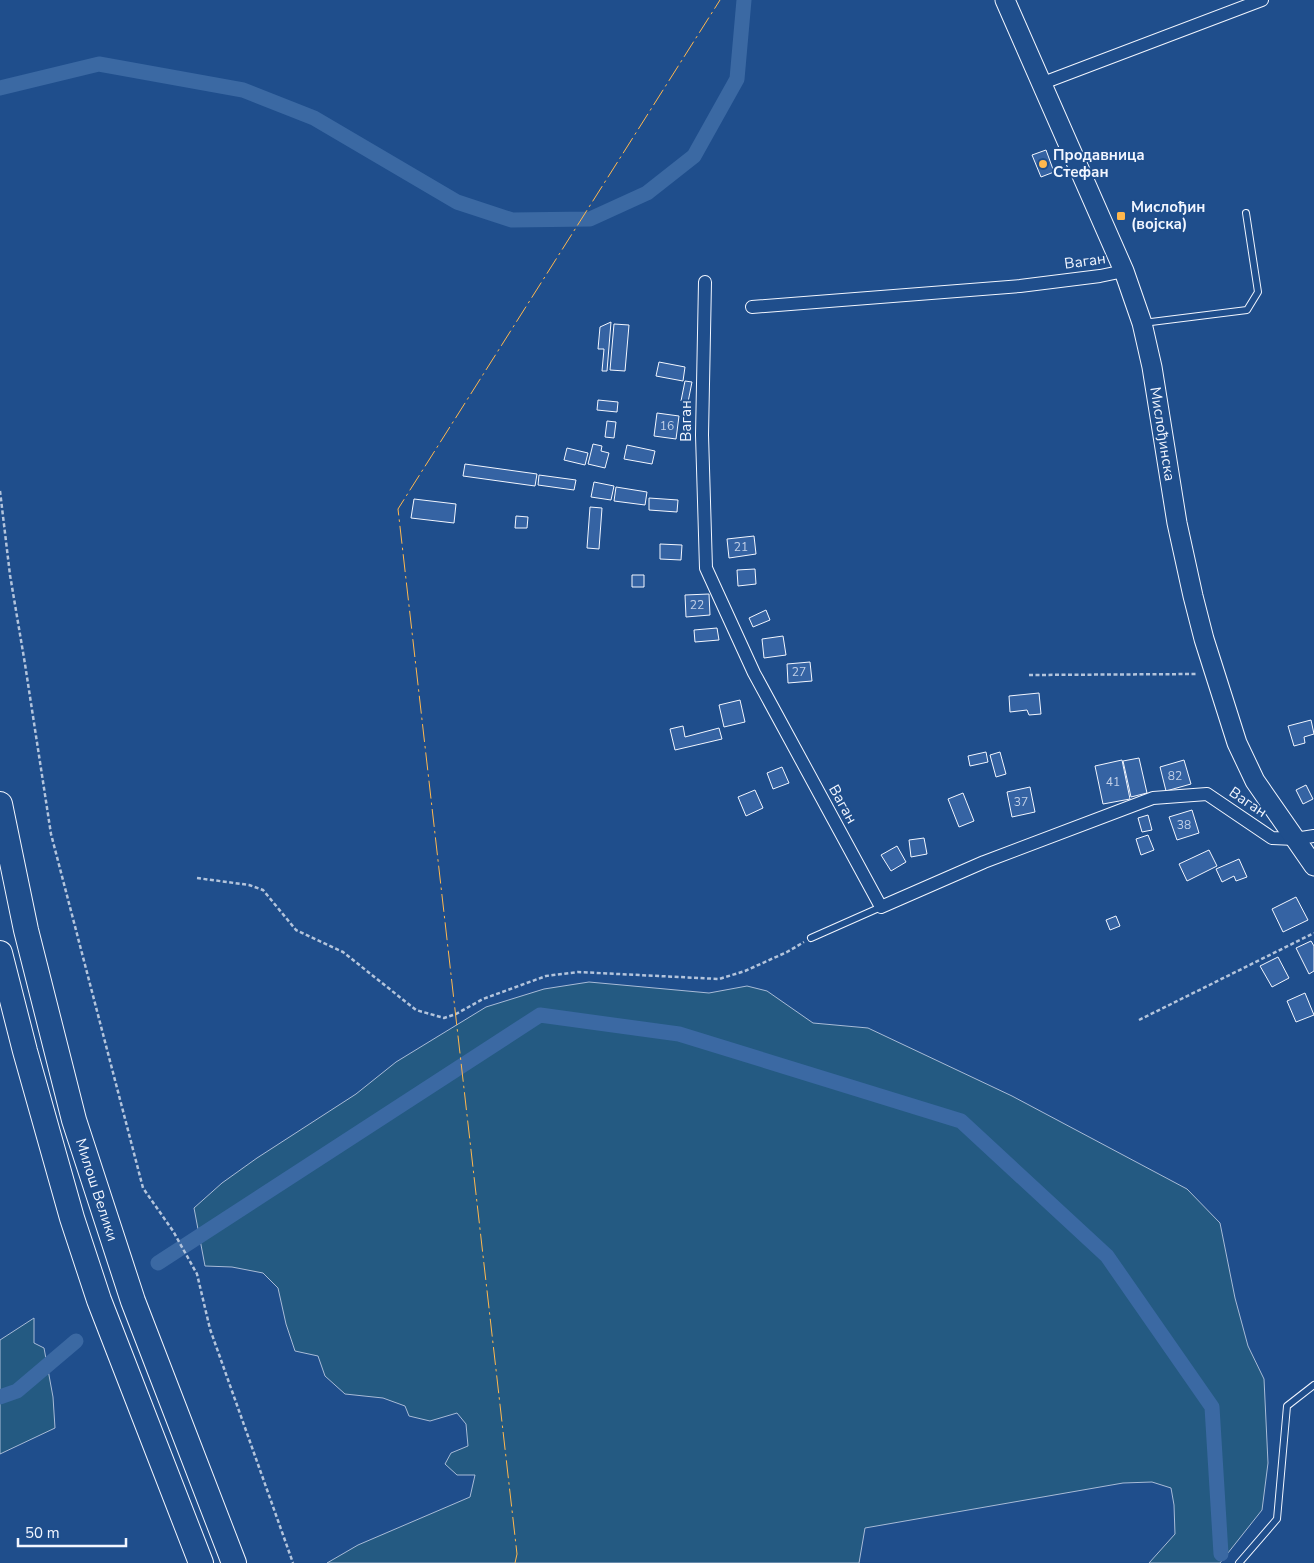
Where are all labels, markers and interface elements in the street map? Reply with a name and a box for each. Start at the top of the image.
place label: Продавница Стефан [1053,145,1145,182]
marker: Продавница Стефан [1037,158,1049,170]
place label: Мислођин (војска) [1131,197,1205,234]
marker: Мислођин (војска) [1115,210,1127,222]
street label: Ваган [1063,248,1107,274]
street label: Мислођинска [1145,385,1180,483]
street label: Ваган [676,400,696,442]
house number: 16 [660,418,674,434]
house number: 21 [734,539,748,555]
house number: 22 [690,597,704,613]
house number: 27 [792,664,806,680]
house number: 82 [1168,768,1182,784]
house number: 41 [1106,774,1120,790]
street label: Ваган [824,781,862,827]
street label: Ваган [1225,782,1271,822]
house number: 37 [1014,794,1028,810]
house number: 38 [1177,817,1191,833]
street label: Милош Велики [71,1136,123,1244]
scale bar [18,1516,125,1548]
text: 50 m [25,1523,60,1543]

